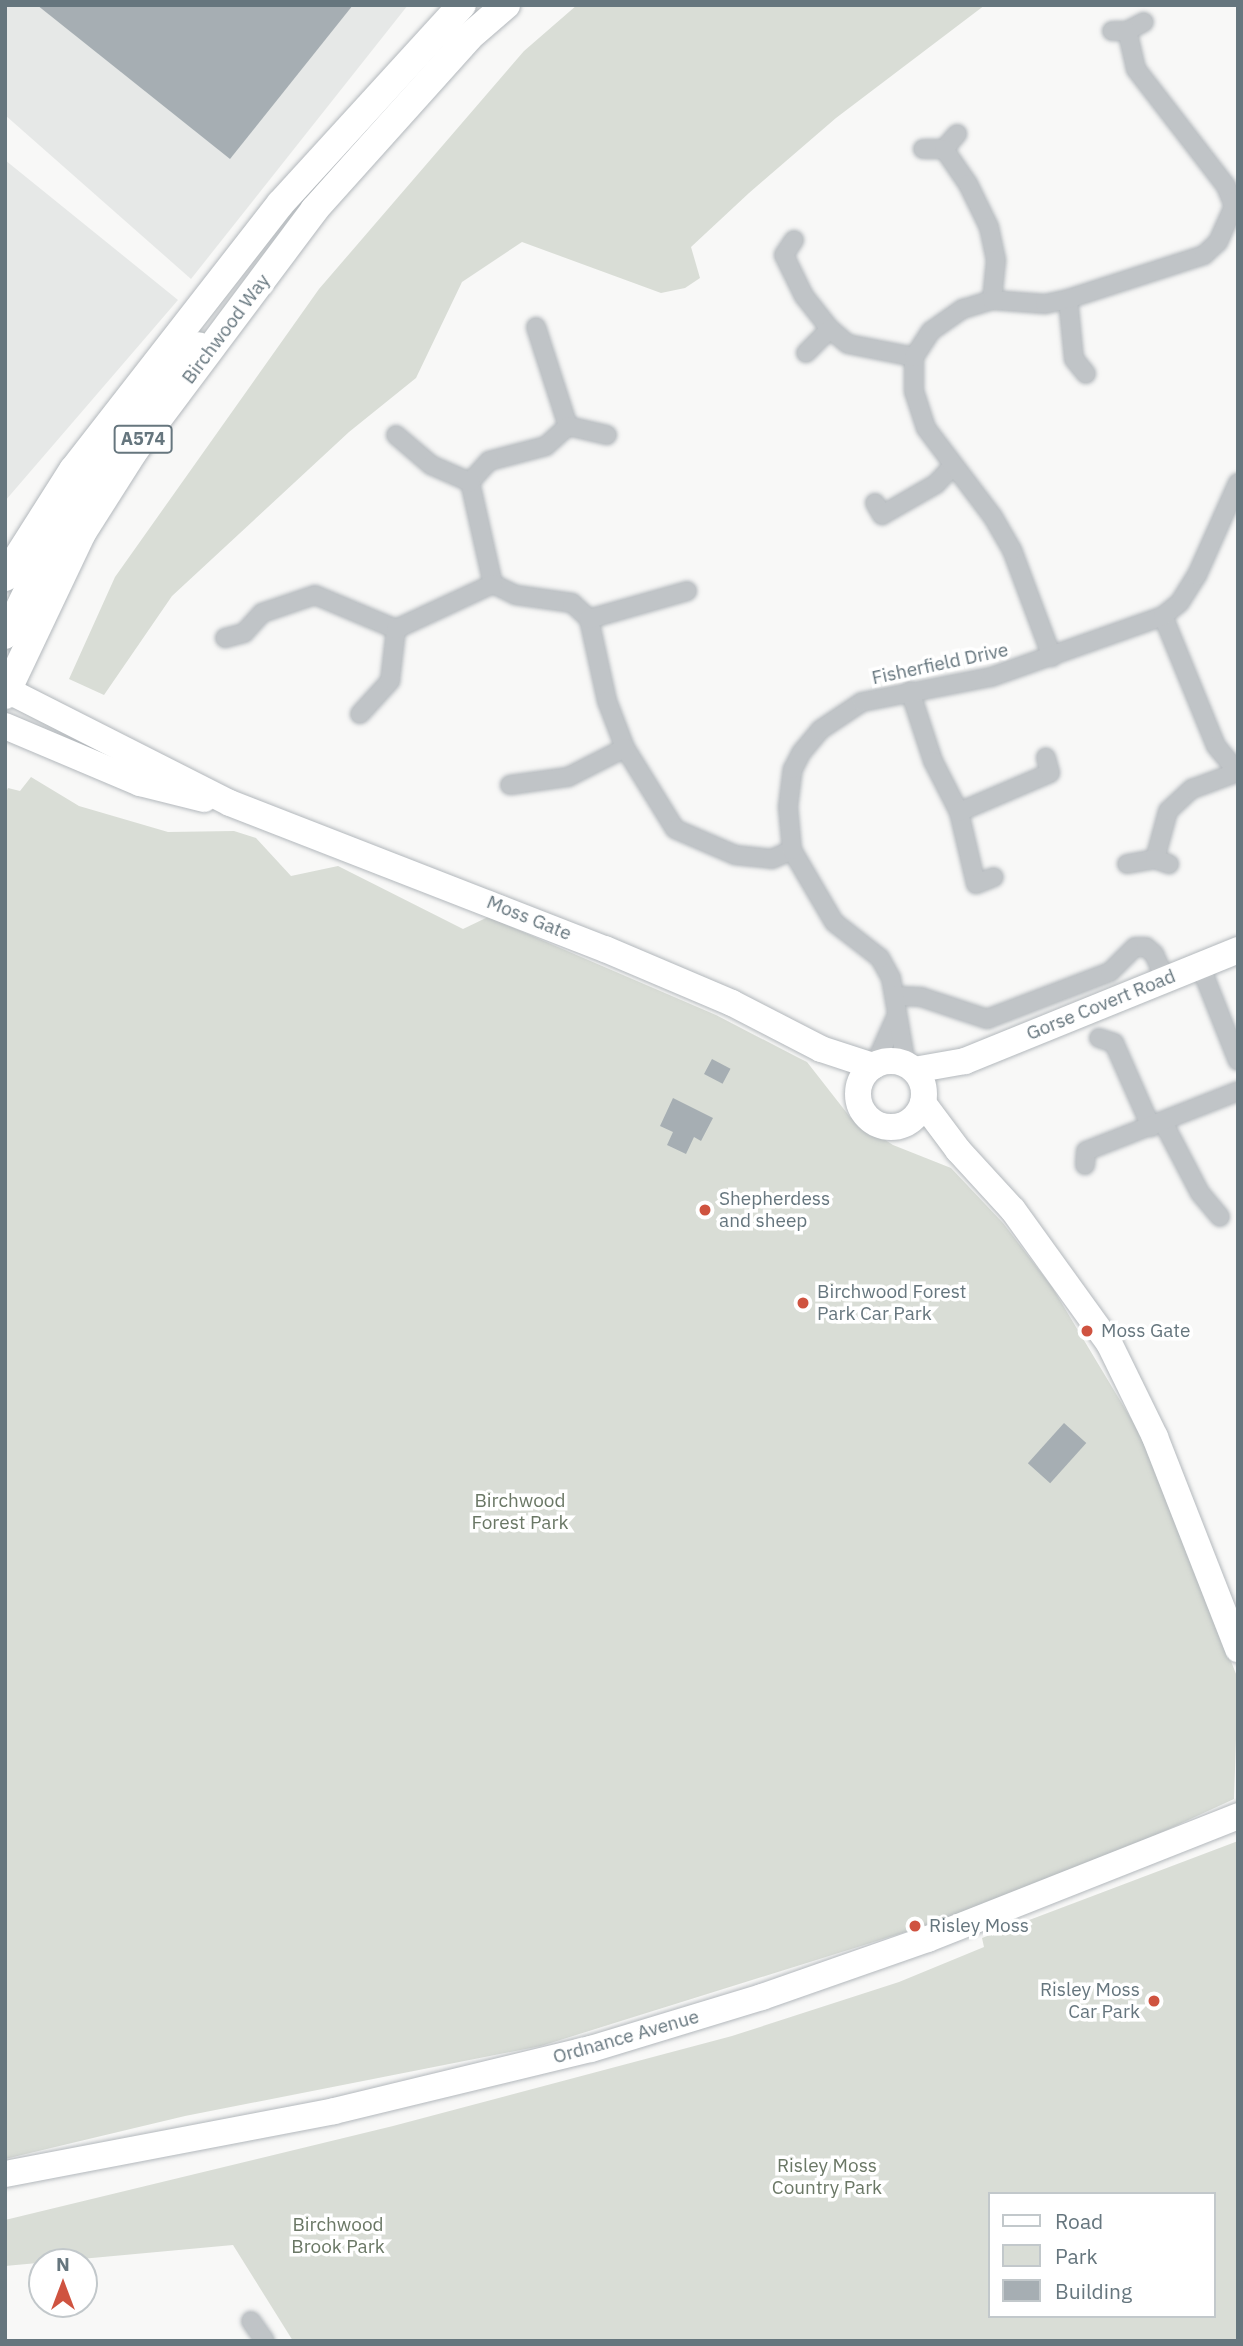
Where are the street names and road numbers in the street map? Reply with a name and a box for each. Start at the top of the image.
street label: Birchwood Way [177,269,275,389]
road number: A574 [113,424,173,454]
street label: Fisherfield Drive [870,638,1010,690]
street label: Moss Gate [483,891,575,945]
street label: Gorse Covert Road [1023,965,1179,1045]
street label: Ordnance Avenue [550,2005,702,2069]

